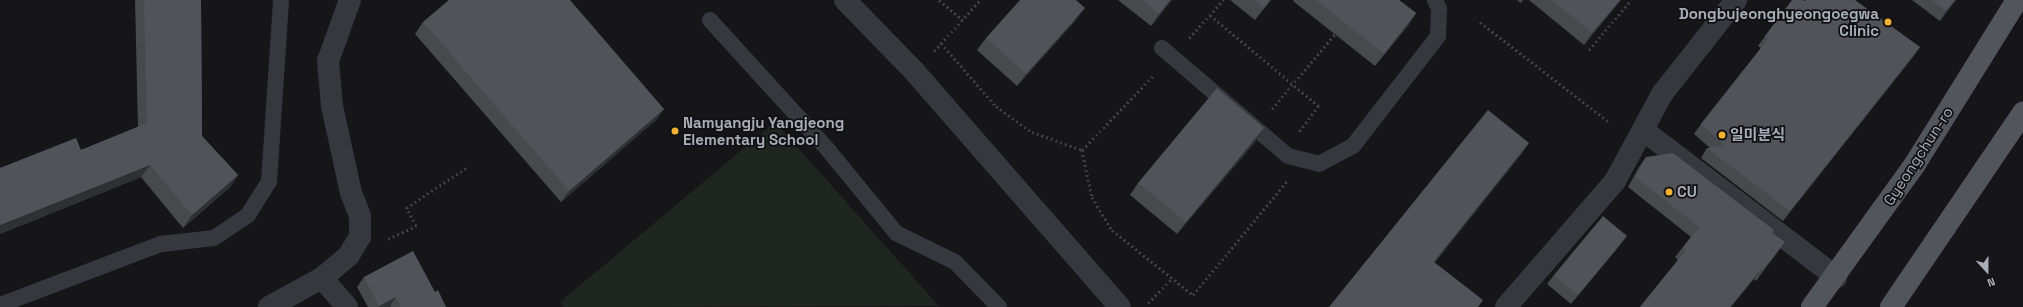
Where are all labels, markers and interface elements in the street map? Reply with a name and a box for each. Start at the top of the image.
place label: Dongbujeonghyeongoegwa Clinic [1679,4,1879,39]
marker: Dongbujeonghyeongoegwa Clinic [1882,16,1894,28]
street label: Gyeongchun-ro [1879,103,1957,209]
place label: Namyangju Yangjeong Elementary School [683,113,844,148]
marker: Namyangju Yangjeong Elementary School [670,126,680,136]
place label: 일미분식 [1730,126,1785,144]
marker: 일미분식 [1717,130,1727,140]
place label: CU [1677,183,1697,201]
marker: CU [1664,187,1674,197]
north arrow [1967,251,2007,291]
text: N [1985,274,1997,290]

